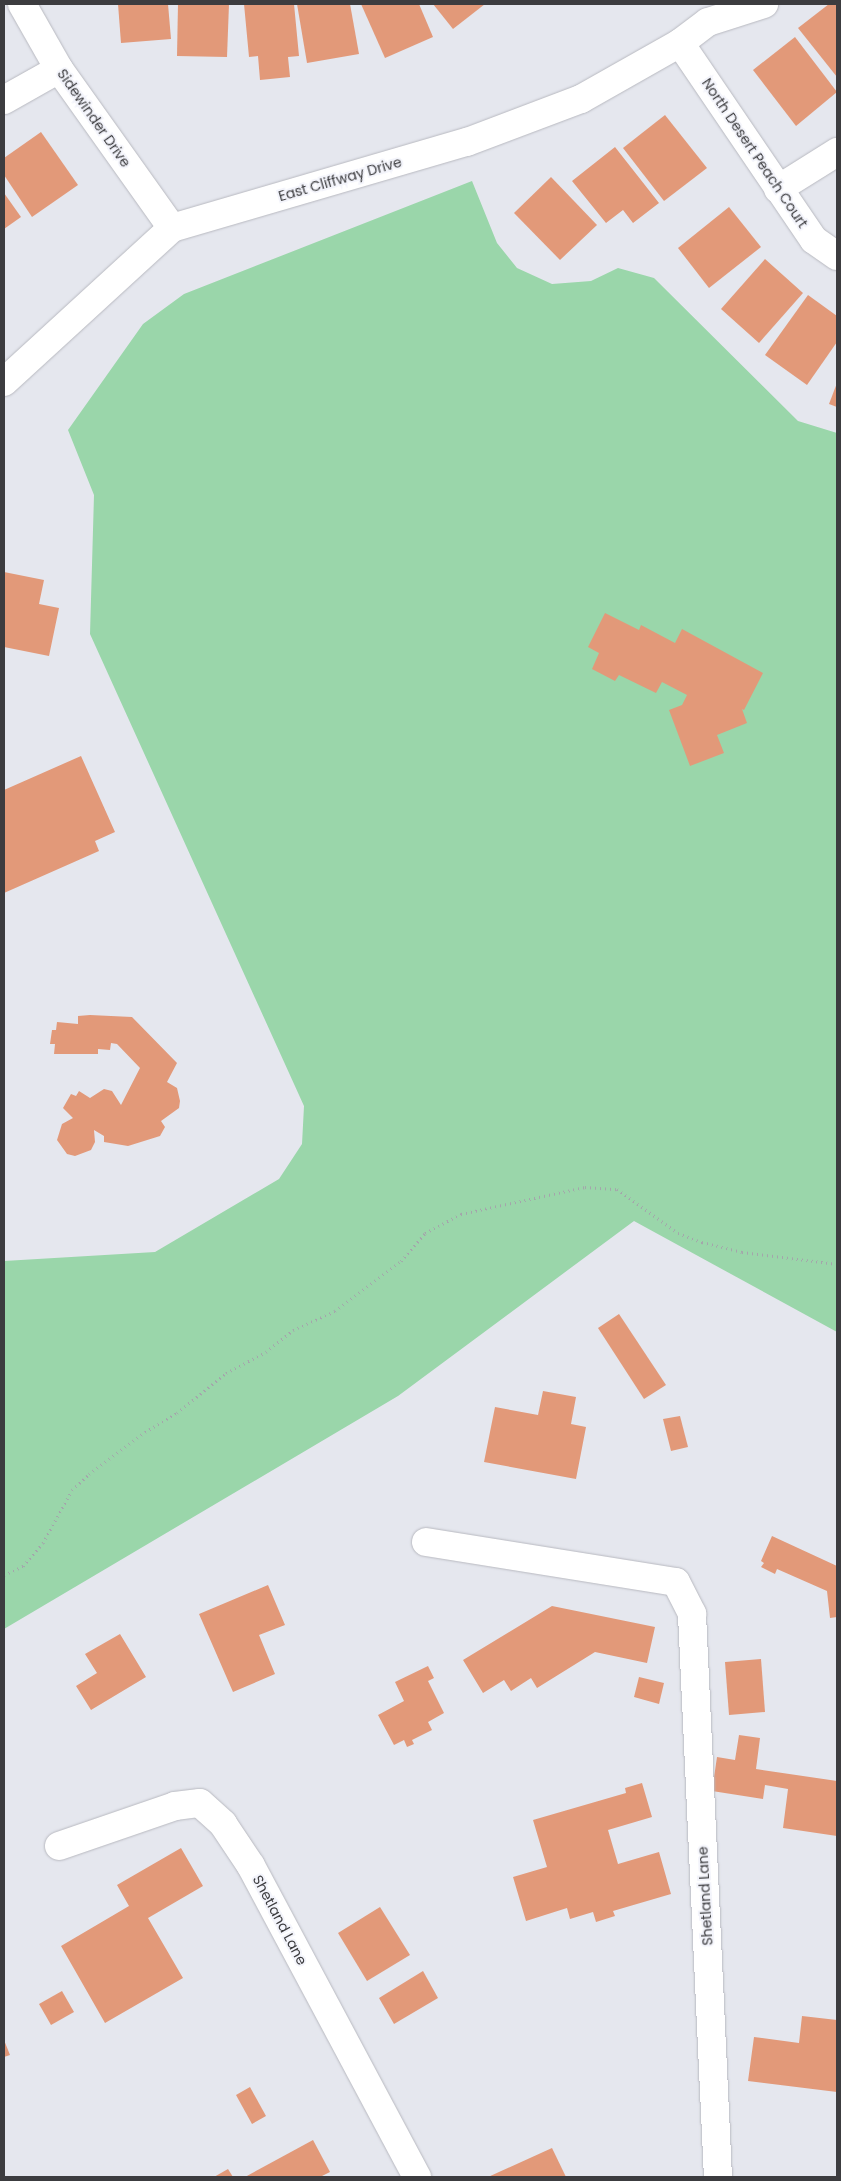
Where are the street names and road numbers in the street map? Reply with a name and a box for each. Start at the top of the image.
street label: Sidewinder Drive [54,66,134,170]
street label: North Desert Peach Court [699,75,811,231]
street label: East Cliffway Drive [276,153,404,205]
street label: Shetland Lane [694,1846,716,1946]
street label: Shetland Lane [249,1872,311,1968]

